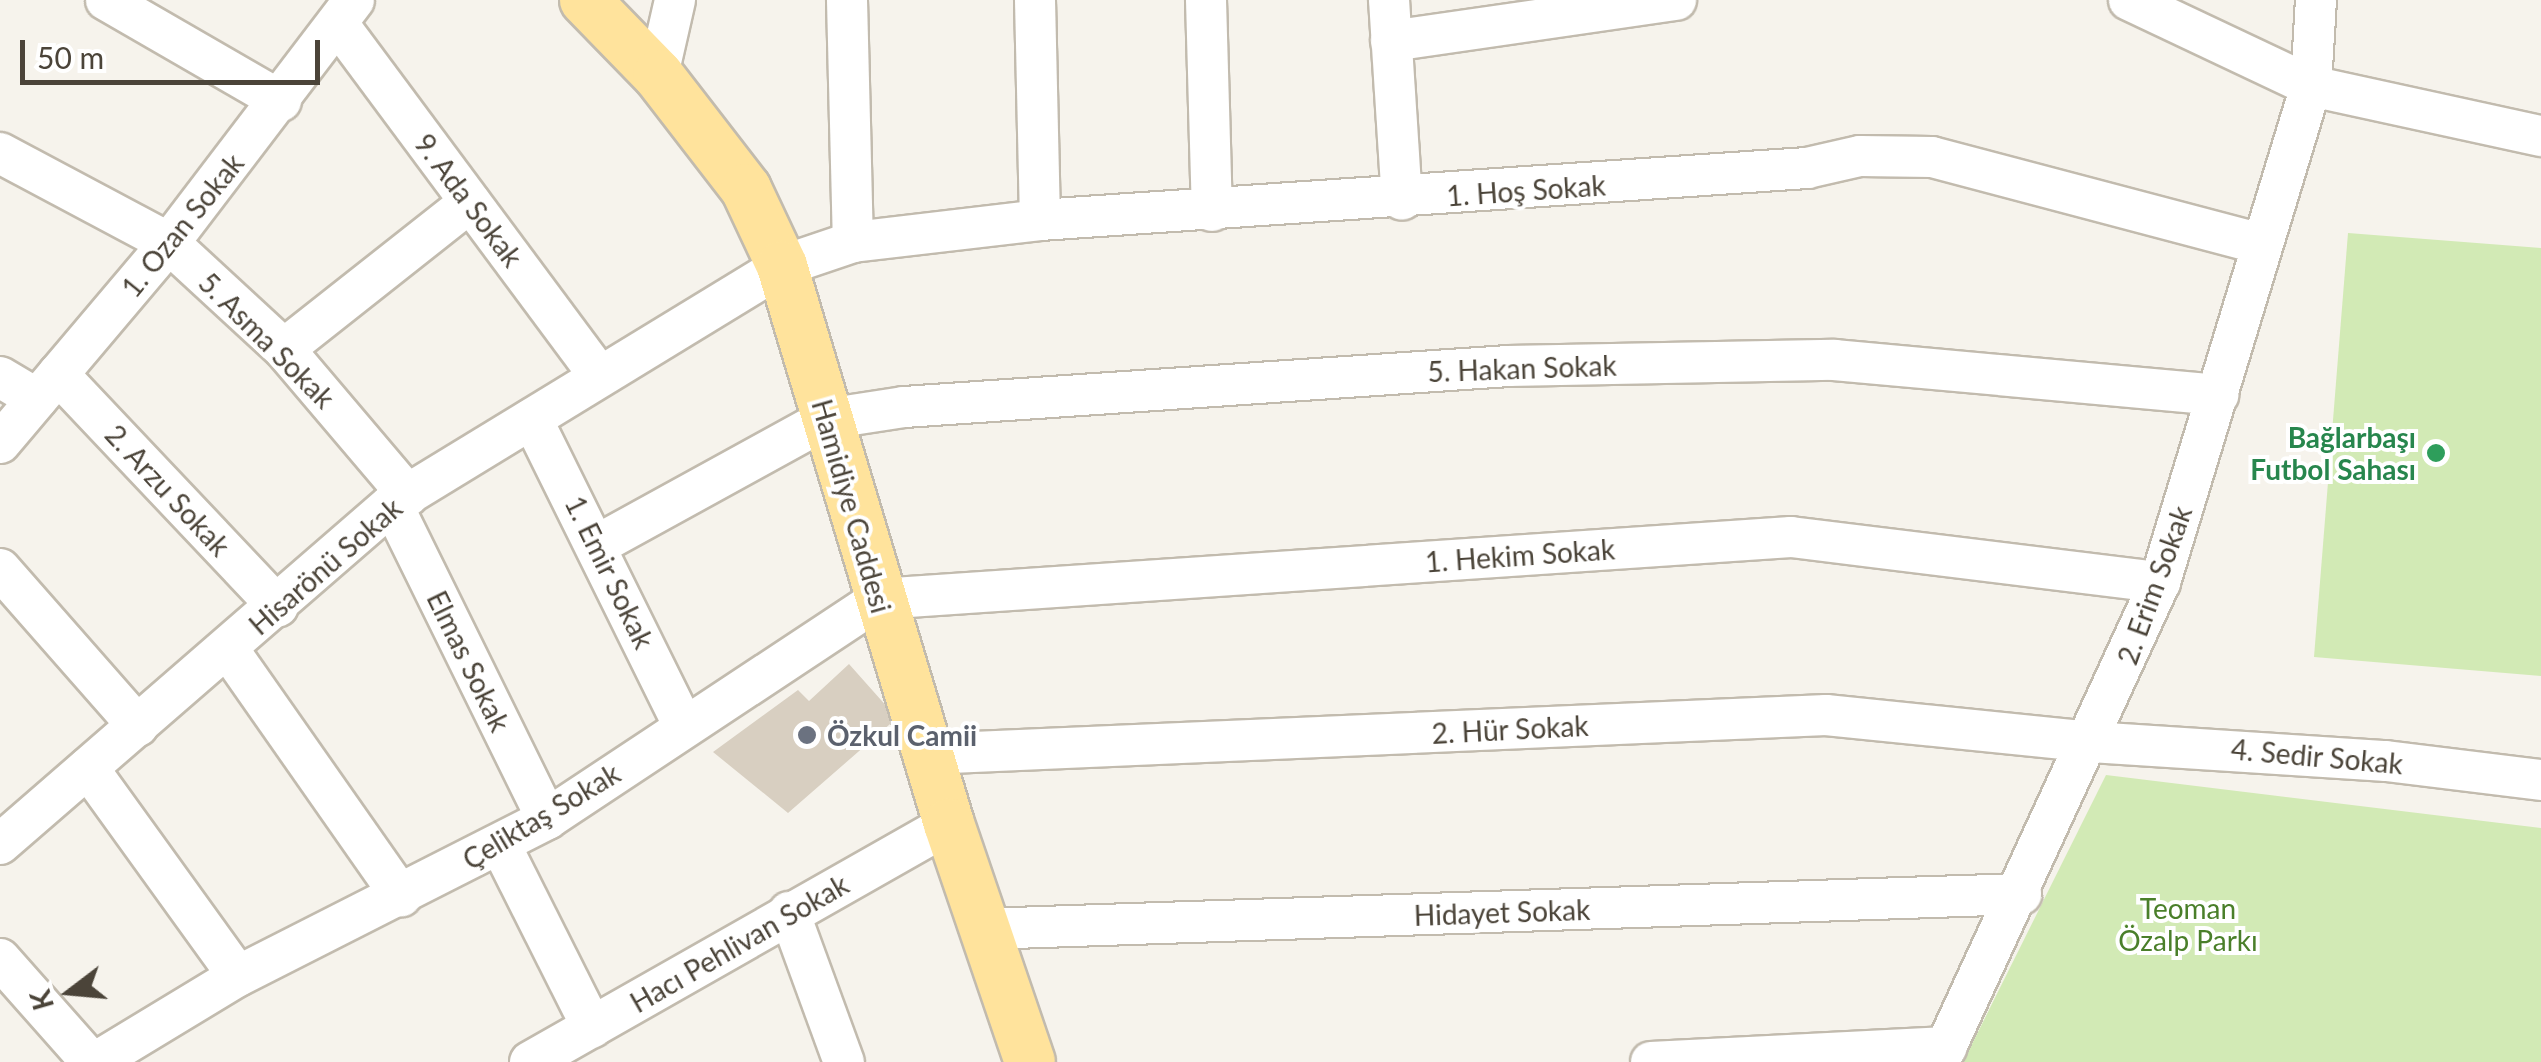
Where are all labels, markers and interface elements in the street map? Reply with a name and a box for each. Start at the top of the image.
scale bar [25,20,325,82]
text: 50 m [37,39,104,75]
street label: 9. Ada Sokak [408,126,530,274]
street label: 1. Ozan Sokak [114,146,250,304]
street label: 1. Hoş Sokak [1445,168,1607,212]
street label: 5. Asma Sokak [192,265,342,415]
street label: 5. Hakan Sokak [1427,348,1617,388]
street label: Hamidiye Caddesi [805,395,899,617]
street label: 2. Arzu Sokak [98,417,238,563]
place label: Bağlarbaşı Futbol Sahası [2250,420,2416,486]
marker: Bağlarbaşı Futbol Sahası [2425,442,2447,464]
street label: 1. Emir Sokak [558,490,662,654]
street label: Hisarönü Sokak [242,491,408,641]
street label: 2. Erim Sokak [2110,501,2198,669]
street label: 1. Hekim Sokak [1424,532,1616,578]
street label: Elmas Sokak [421,585,517,737]
street label: 2. Hür Sokak [1430,708,1590,750]
place label: Özkul Camii [827,718,977,752]
marker: Özkul Camii [796,724,818,746]
street label: 4. Sedir Sokak [2229,732,2405,780]
street label: Çeliktaş Sokak [456,756,626,876]
street label: Hacı Pehlivan Sokak [624,867,854,1019]
park label: Teoman Özalp Parkı [2118,891,2258,957]
street label: Hidayet Sokak [1413,892,1591,932]
north arrow [20,942,120,1042]
text: K [22,986,60,1014]

